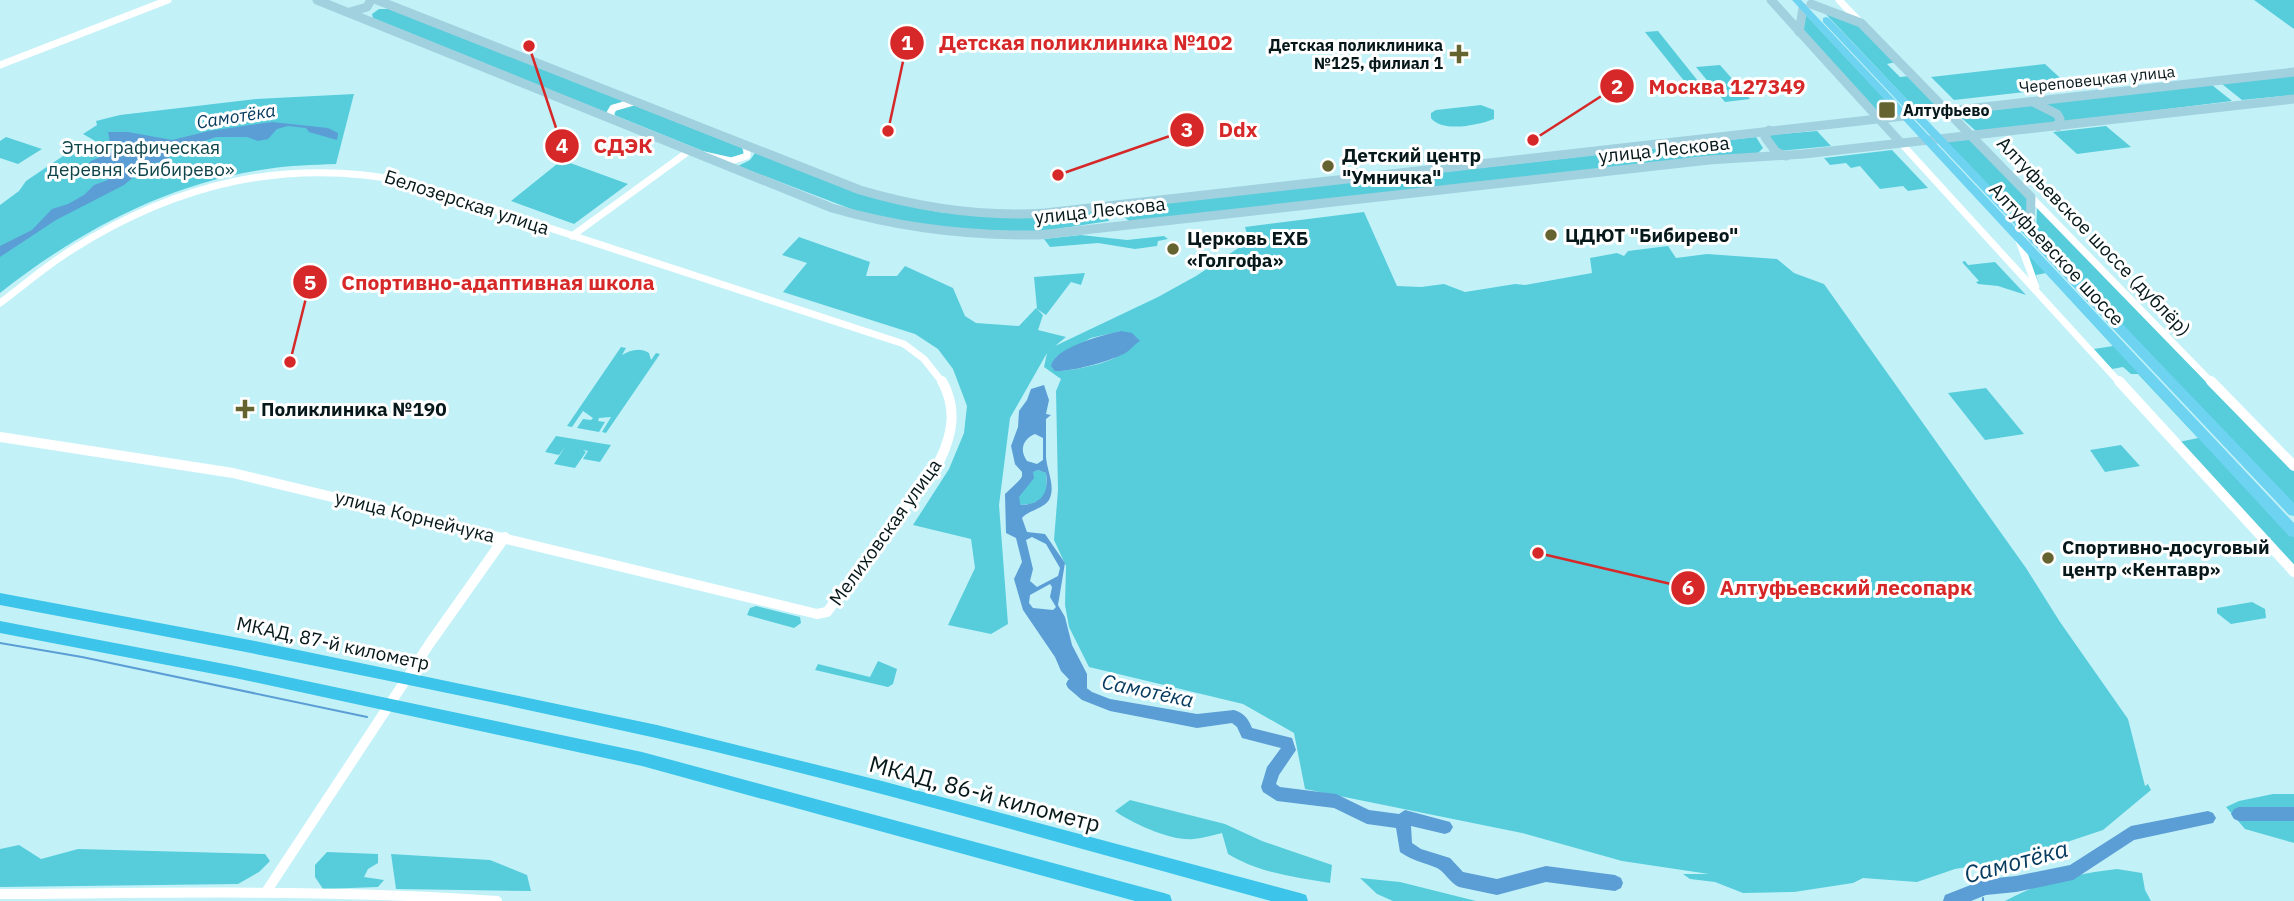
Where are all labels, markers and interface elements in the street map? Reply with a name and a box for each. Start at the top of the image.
callout: Детская поликлиника №102 [890,22,1247,64]
text: 1 [901,28,914,56]
text: Детская поликлиника №102 [939,28,1233,56]
place label: Детская поликлиника №125, филиал 1 [1269,35,1443,73]
marker: Детская поликлиника №125, филиал 1 [1449,44,1469,64]
street label: Череповецкая улица [2018,61,2176,97]
callout: Москва 127349 [1600,65,1820,107]
text: 2 [1611,72,1623,100]
text: Москва 127349 [1649,72,1805,100]
water label: Самотёка [195,98,277,134]
marker: Алтуфьево [1877,100,1897,120]
place label: Алтуфьево [1903,100,1990,120]
callout: Ddx [1170,109,1272,151]
text: 3 [1181,115,1193,143]
text: Ddx [1218,115,1258,143]
callout: СДЭК [544,125,666,167]
street label: улица Лескова [1597,130,1731,168]
text: 4 [556,131,568,159]
text: СДЭК [593,131,653,159]
street label: Алтуфьевское шоссе (дублёр) [1992,131,2196,341]
park label: Этнографическая деревня «Бибирево» [48,135,235,181]
place label: Детский центр "Умничка" [1342,143,1481,189]
marker: Детский центр "Умничка" [1320,158,1336,174]
street label: Белозерская улица [382,164,552,240]
street label: Алтуфьевское шоссе [1985,178,2129,330]
street label: улица Лескова [1033,191,1167,229]
place label: ЦДЮТ "Бибирево" [1565,223,1738,247]
place label: Церковь ЕХБ «Голгофа» [1187,226,1308,272]
marker: ЦДЮТ "Бибирево" [1543,227,1559,243]
marker: Церковь ЕХБ «Голгофа» [1165,241,1181,257]
callout: Спортивно-адаптивная школа [293,261,669,303]
text: 5 [304,268,316,296]
text: Спортивно-адаптивная школа [341,268,655,296]
place label: Поликлиника №190 [261,397,447,421]
marker: Поликлиника №190 [235,399,255,419]
street label: Мелиховская улица [824,454,946,610]
street label: улица Корнейчука [333,485,497,547]
place label: Спортивно-досуговый центр «Кентавр» [2062,535,2270,581]
marker: Спортивно-досуговый центр «Кентавр» [2040,550,2056,566]
callout: Алтуфьевский лесопарк [1670,567,1986,609]
text: 6 [1682,573,1694,601]
text: Алтуфьевский лесопарк [1720,573,1972,601]
street label: МКАД, 87-й километр [234,611,432,675]
water label: Самотёка [1100,667,1196,713]
street label: МКАД, 86-й километр [866,748,1104,838]
water label: Самотёка [1960,832,2072,890]

